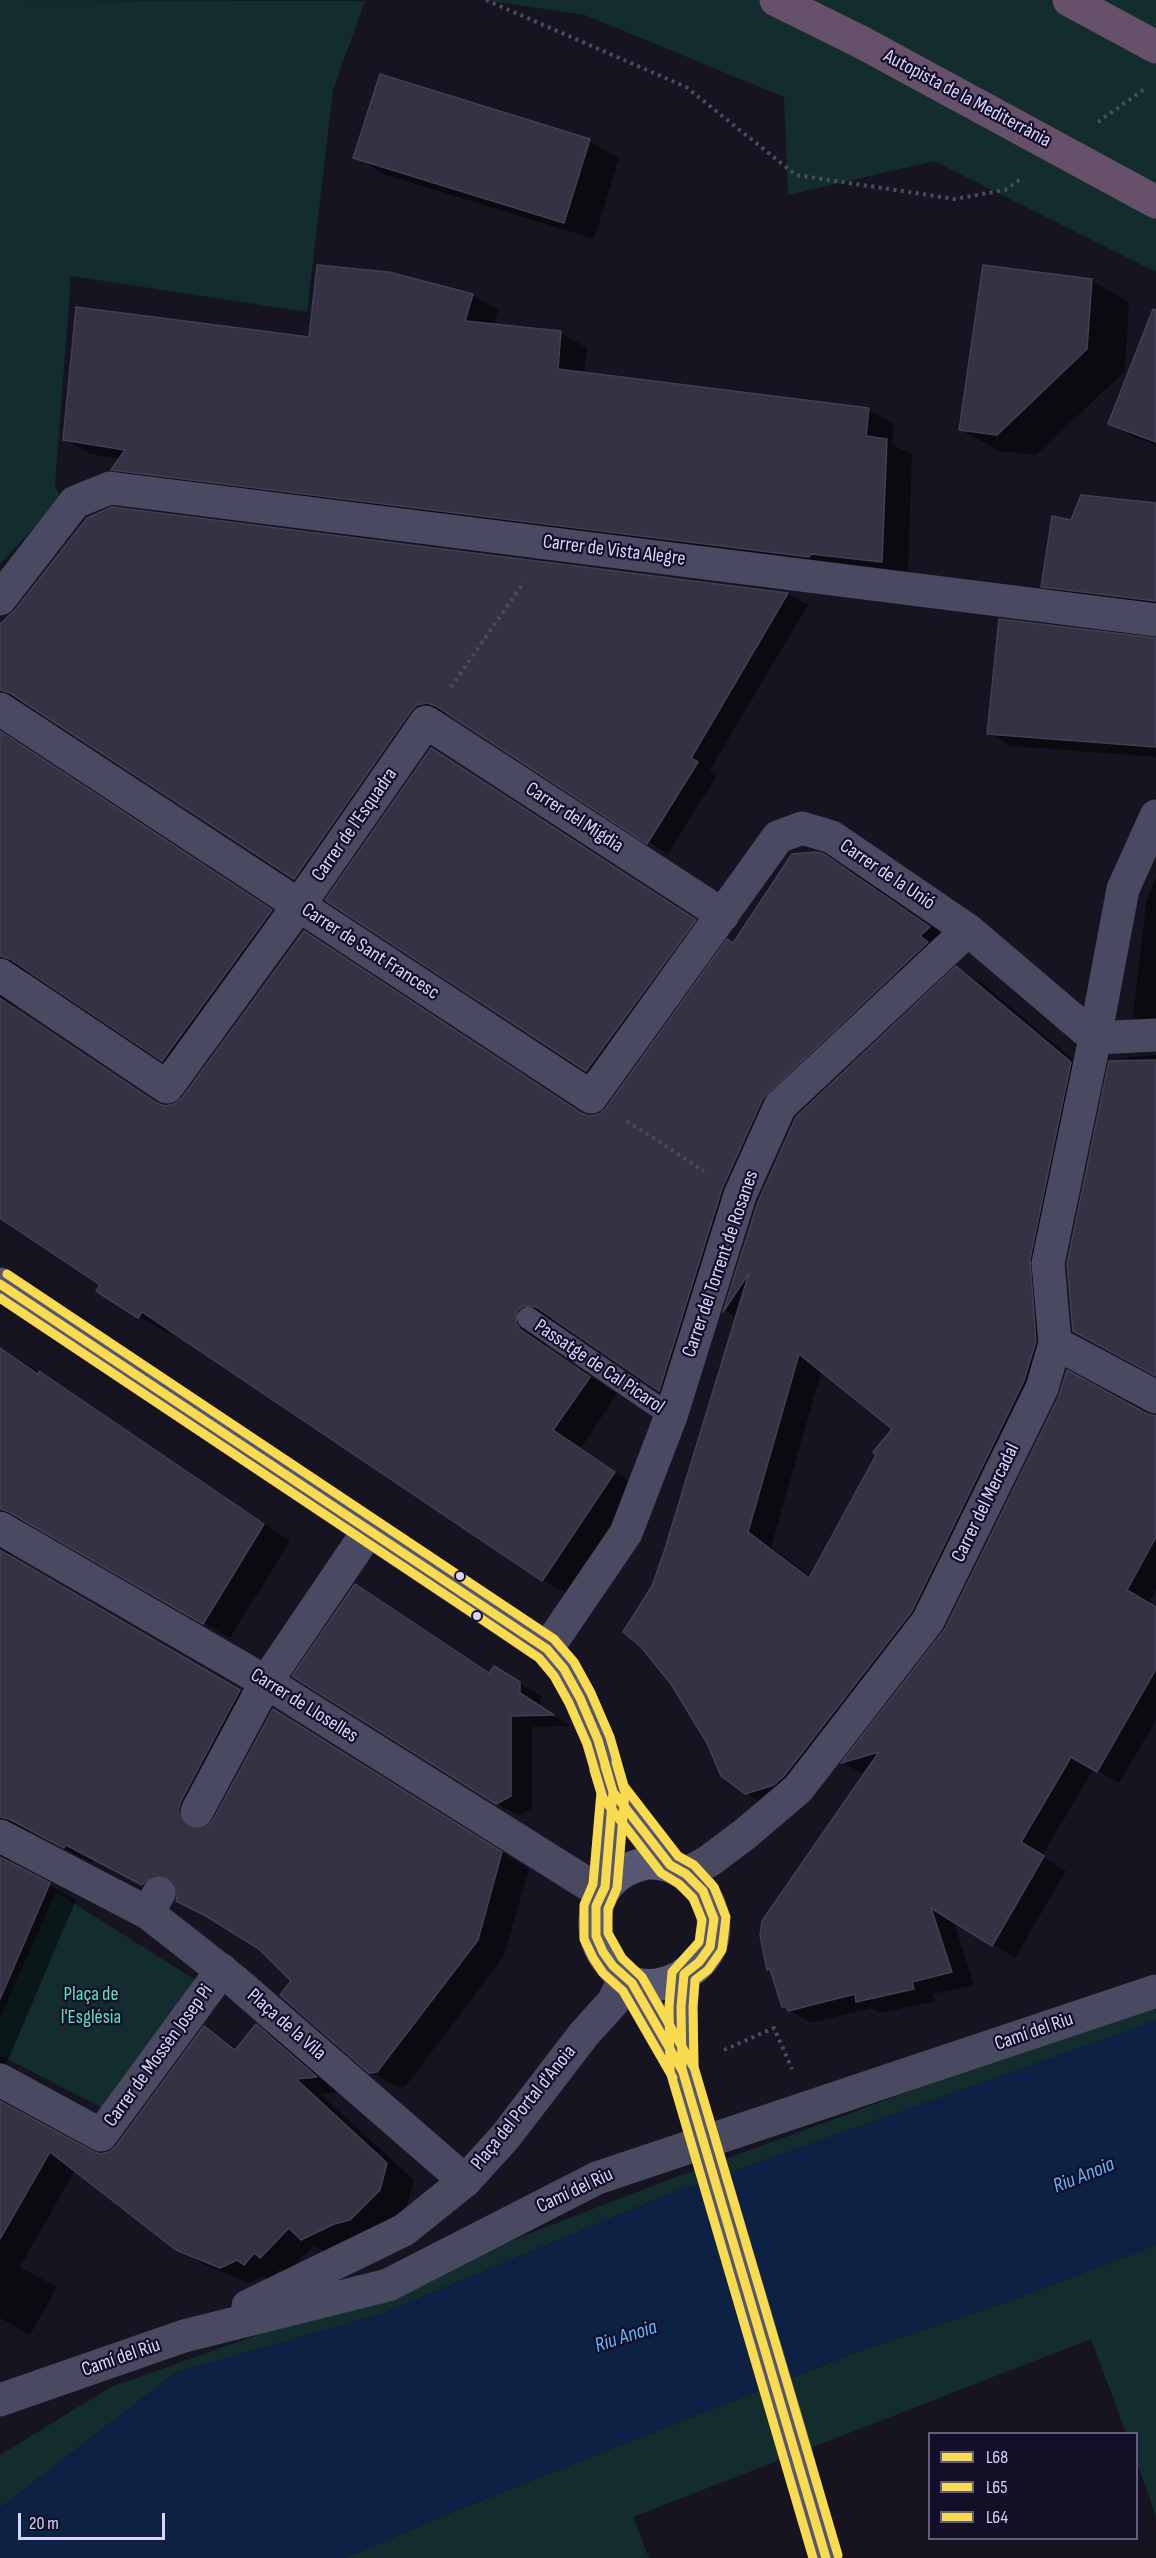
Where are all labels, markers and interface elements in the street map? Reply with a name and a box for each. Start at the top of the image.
street label: Autopista de la Mediterrània [879,45,1055,153]
street label: Carrer de Vista Alegre [541,530,687,572]
street label: Carrer de l'Esquadra [307,764,403,886]
street label: Carrer del Migdia [521,778,627,858]
street label: Carrer de la Unió [835,834,939,916]
street label: Carrer de Sant Francesc [297,899,443,1005]
street label: Carrer del Torrent de Rosanes [678,1167,764,1361]
street label: Passatge de Cal Picarol [530,1315,668,1419]
street label: Carrer del Mercadal [947,1440,1025,1566]
unlabelled marker [454,1570,466,1582]
unlabelled marker [471,1610,483,1622]
street label: Carrer de Lloselles [246,1663,362,1749]
street label: Carrer de Mossèn Josep Pi [99,1980,219,2132]
park label: Plaça de l'Església [61,1983,121,2030]
street label: Plaça de la Vila [242,1984,330,2066]
street label: Camí del Riu [992,2007,1076,2057]
street label: Plaça del Portal d'Anoia [466,2041,582,2175]
water label: Riu Anoia [1050,2152,1118,2200]
street label: Camí del Riu [533,2163,617,2219]
water label: Riu Anoia [592,2315,660,2359]
street label: Camí del Riu [79,2333,163,2383]
legend [928,2432,1138,2540]
text: L68 [986,2447,1008,2468]
text: L65 [986,2477,1007,2498]
scale bar [21,2501,168,2539]
text: L64 [986,2507,1008,2528]
text: 20 m [29,2513,59,2534]

